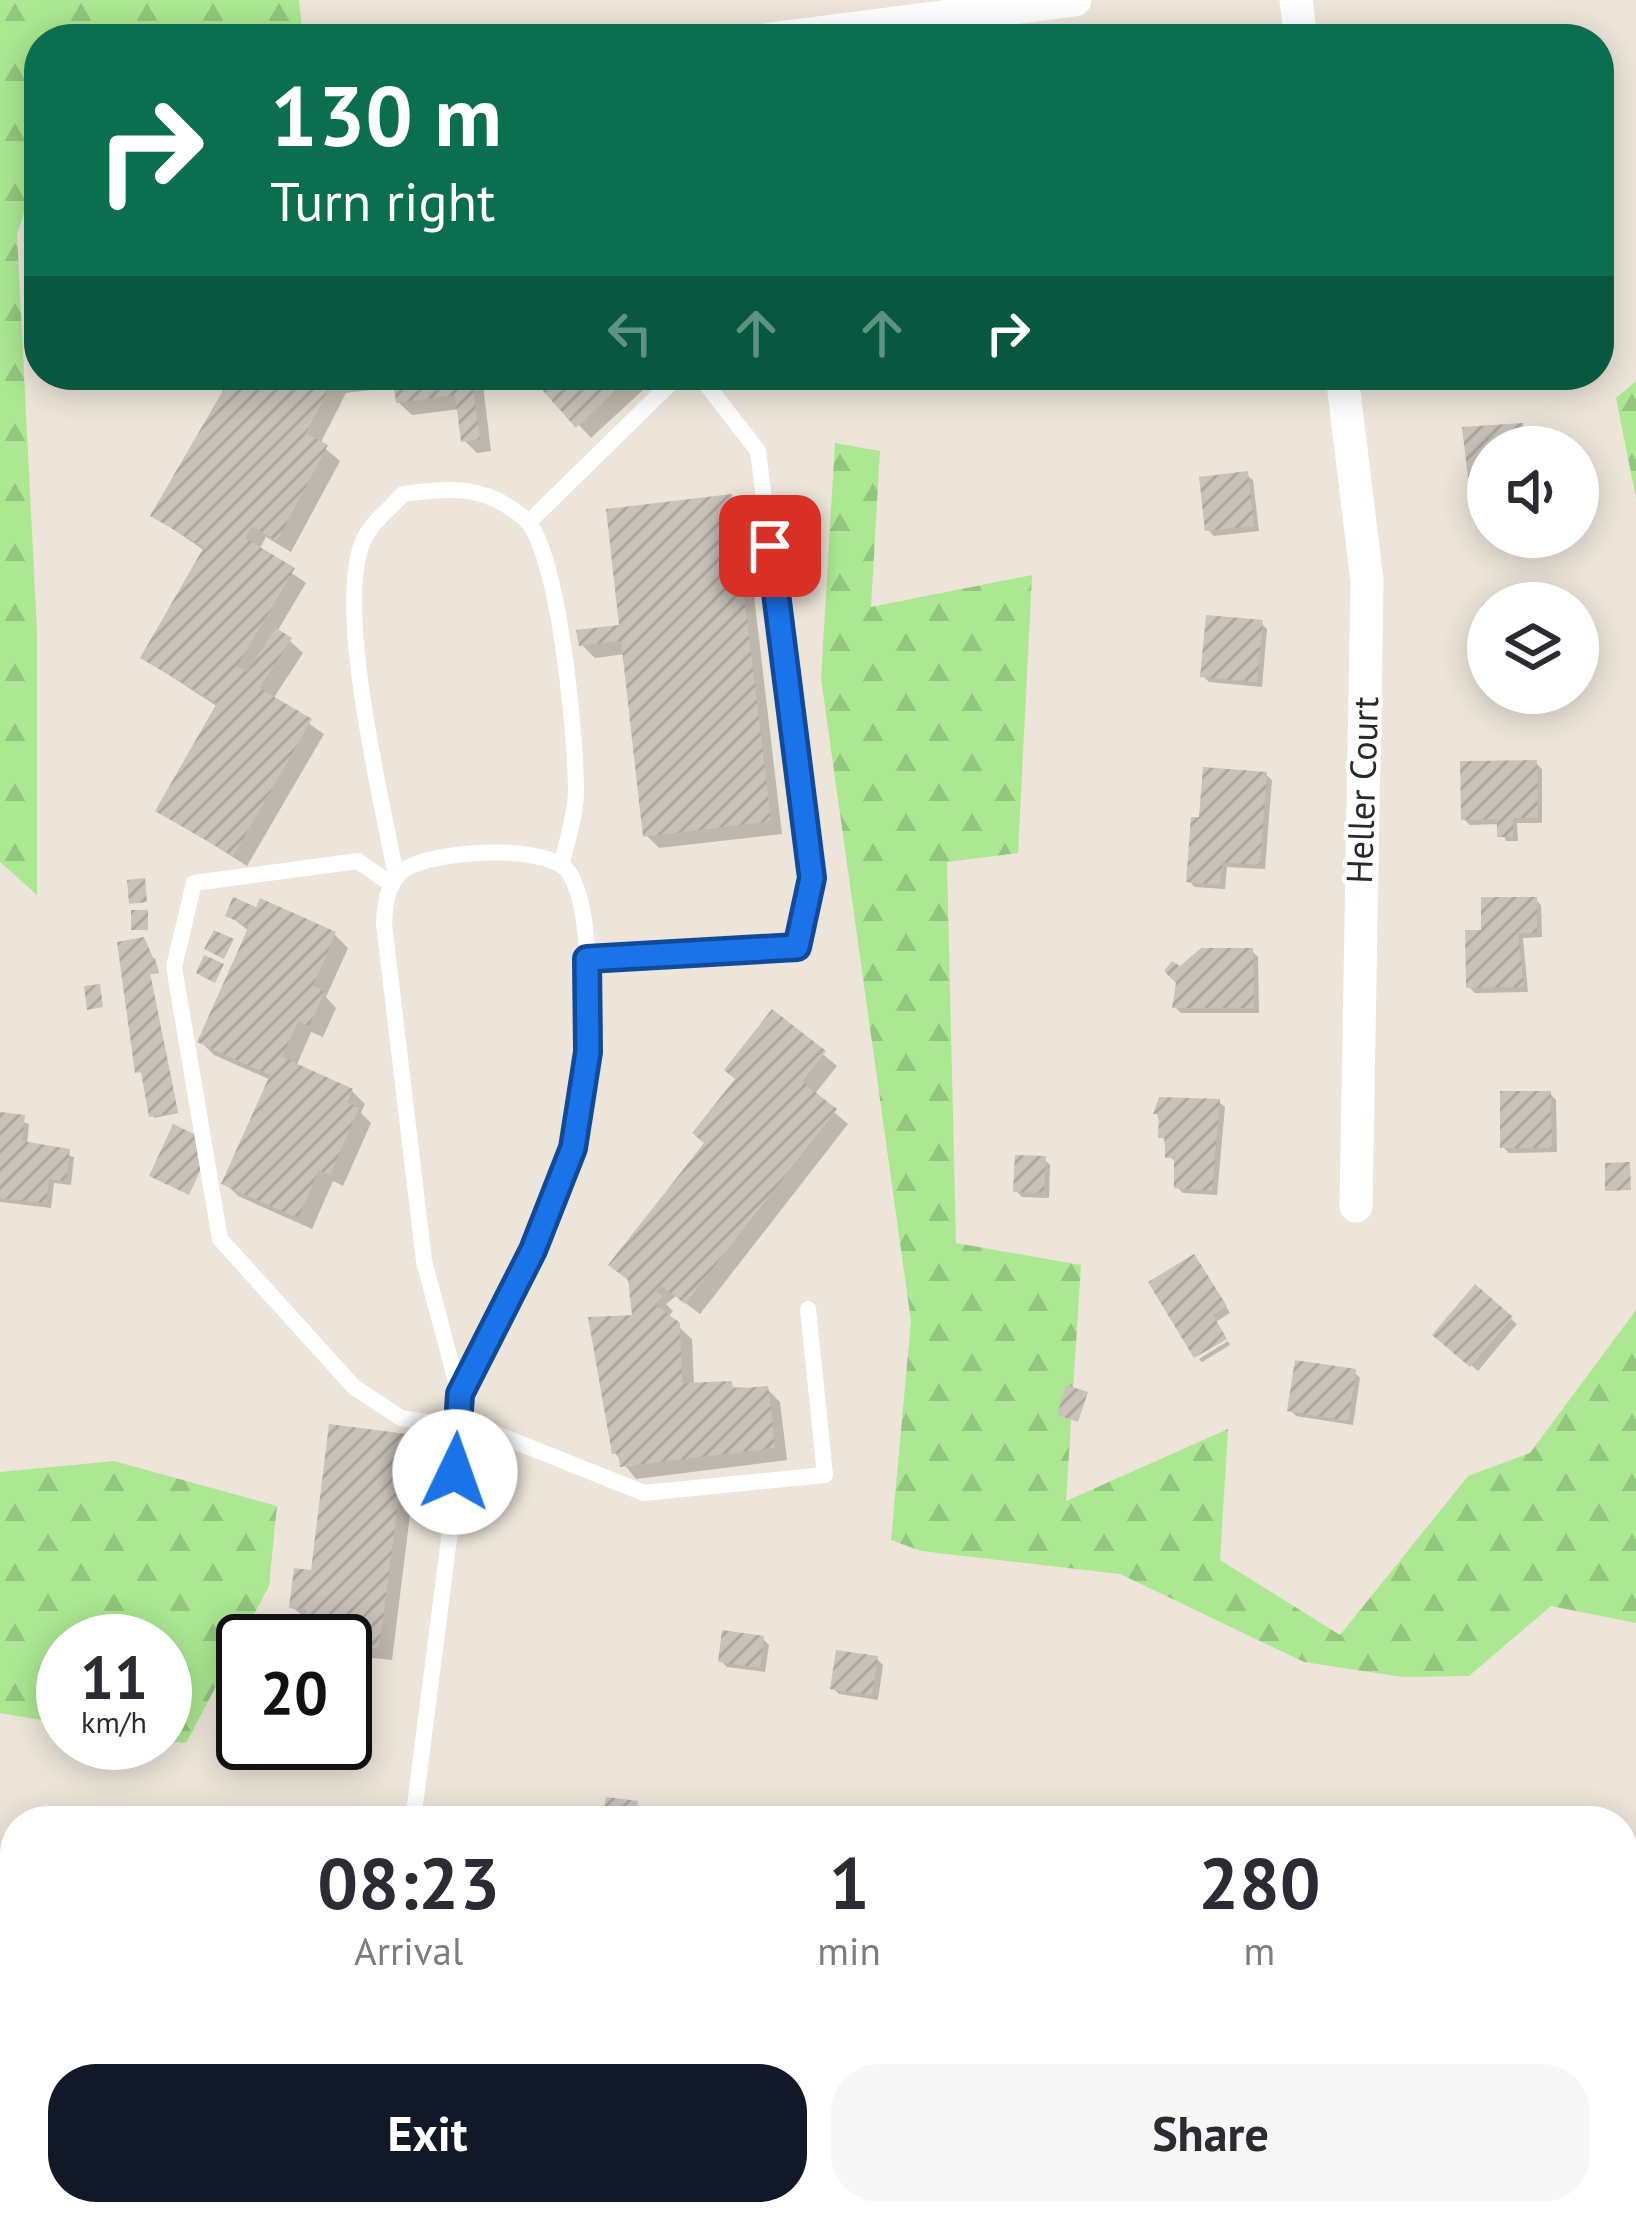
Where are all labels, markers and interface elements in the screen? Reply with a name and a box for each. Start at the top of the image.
text: 130 m [270,60,502,169]
icon: right [72,72,228,228]
text: Turn right [270,166,495,236]
icon: left [597,300,663,366]
icon: ahead [723,300,789,366]
icon: ahead [849,300,915,366]
icon: right [975,300,1041,366]
map controls [1467,426,1599,714]
button: sound [1467,426,1599,558]
pin [719,495,821,597]
icon: arrive [737,513,803,579]
button: layers [1467,582,1599,714]
street label: Heller Court [1335,696,1388,884]
position arrow [392,1409,518,1535]
speed limit sign: 20 [216,1614,372,1770]
text: 11 [80,1638,148,1716]
text: km/h [81,1702,147,1741]
text: 08:23 [317,1836,500,1929]
text: 1 [829,1836,870,1929]
text: 280 [1198,1836,1321,1929]
text: Arrival [354,1925,463,1976]
text: min [817,1925,881,1976]
text: m [1244,1925,1275,1976]
button: Exit [48,2064,807,2202]
button: Share [831,2064,1590,2202]

